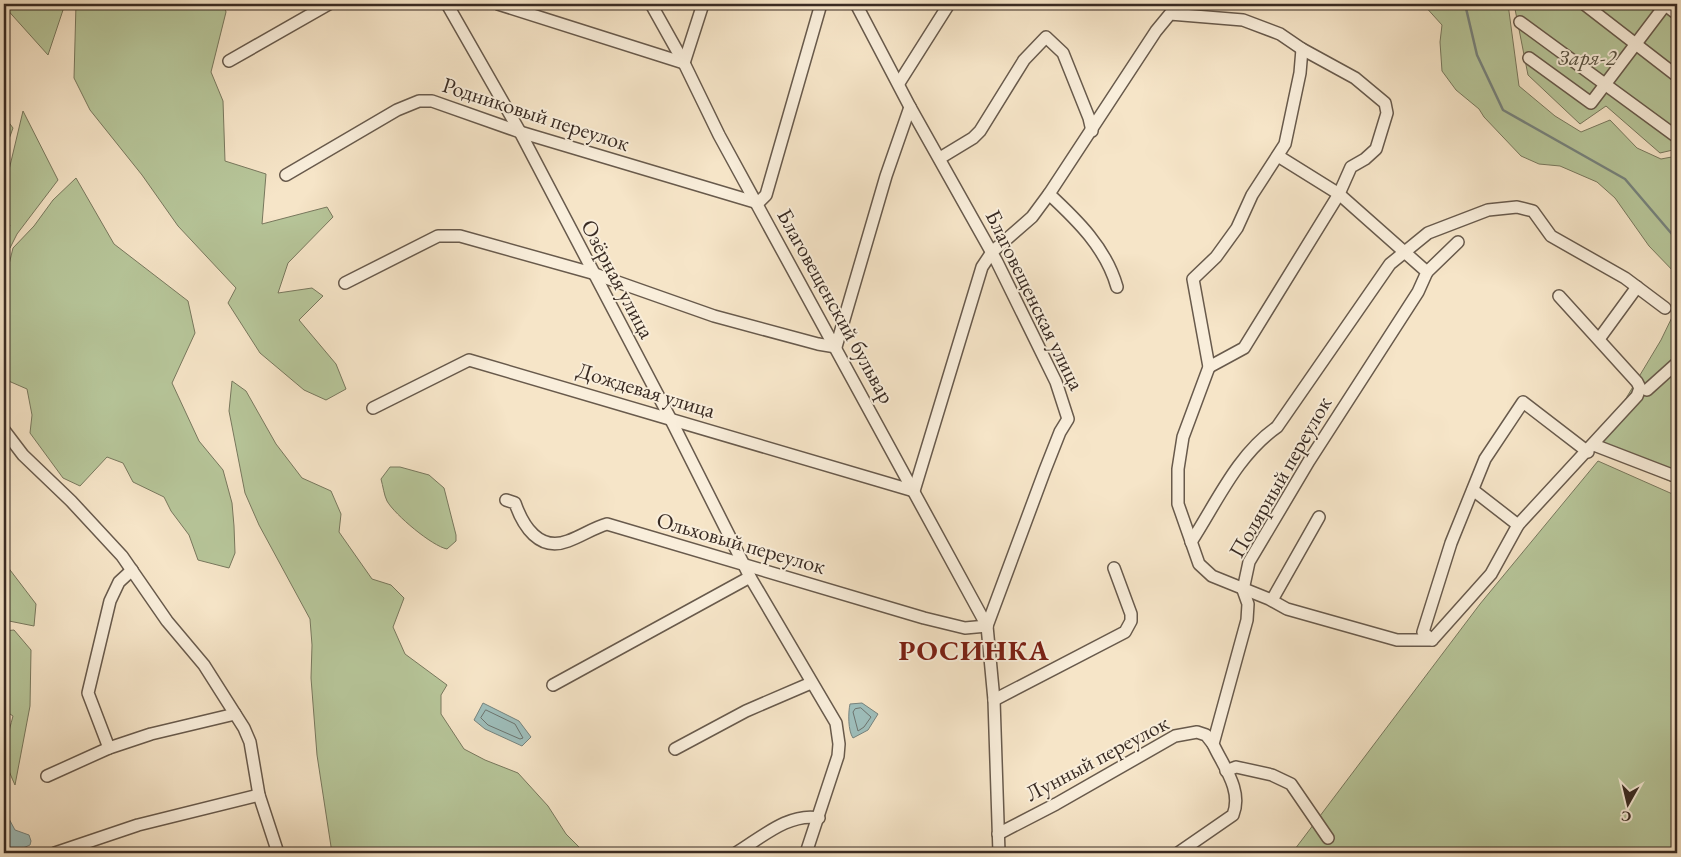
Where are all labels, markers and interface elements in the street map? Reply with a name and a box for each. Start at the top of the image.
park label: Заря-2 [1558,43,1618,72]
street label: Родниковый переулок [439,70,634,158]
street label: Благовещенский бульвар [770,203,902,409]
street label: Благовещенская улица [979,205,1091,395]
street label: Озёрная улица [574,214,662,344]
street label: Дождевая улица [573,355,719,425]
street label: Полярный переулок [1222,391,1338,563]
street label: Ольховый переулок [653,505,829,581]
district label: РОСИНКА [898,632,1050,668]
street label: Лунный переулок [1020,708,1174,808]
north arrow [1604,780,1654,830]
text: С [1620,807,1632,826]

